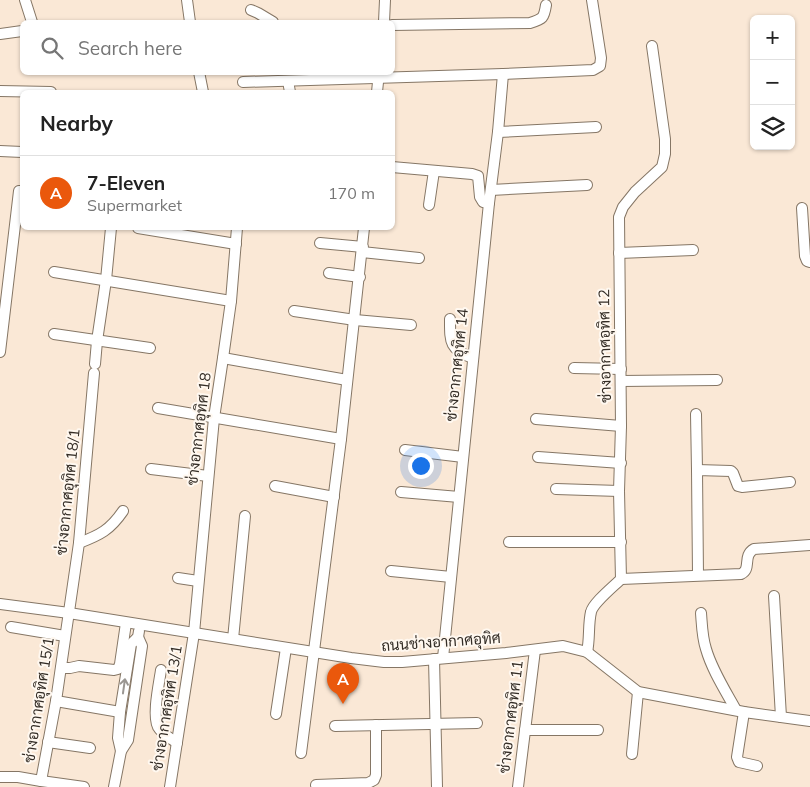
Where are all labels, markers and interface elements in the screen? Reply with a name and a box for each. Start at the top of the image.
map controls [750,15,795,150]
button: + [750,15,795,60]
search box [20,20,395,75]
icon: search [38,34,66,62]
text: Search here [78,36,182,60]
button: − [750,60,795,105]
button: layers [750,105,795,150]
text: Nearby [40,110,113,136]
text: 7-Eleven [87,171,165,195]
text: A [50,183,62,203]
text: 170 m [328,183,375,203]
text: Supermarket [87,195,182,215]
street label: ช่างอากาศอุทิศ 12 [594,289,617,403]
street label: ช่างอากาศอุทิศ 14 [441,307,474,423]
street label: ช่างอากาศอุทิศ 18 [182,371,217,487]
street label: ช่างอากาศอุทิศ 18/1 [51,428,86,556]
your location [408,453,434,479]
street label: ถนนช่างอากาศอุทิศ [381,628,501,657]
street label: ช่างอากาศอุทิศ 15/1 [19,636,60,764]
street label: ช่างอากาศอุทิศ 13/1 [147,644,188,772]
street label: ช่างอากาศอุทิศ 11 [494,659,529,775]
pin: A [327,663,359,704]
one-way arrow [120,678,130,694]

